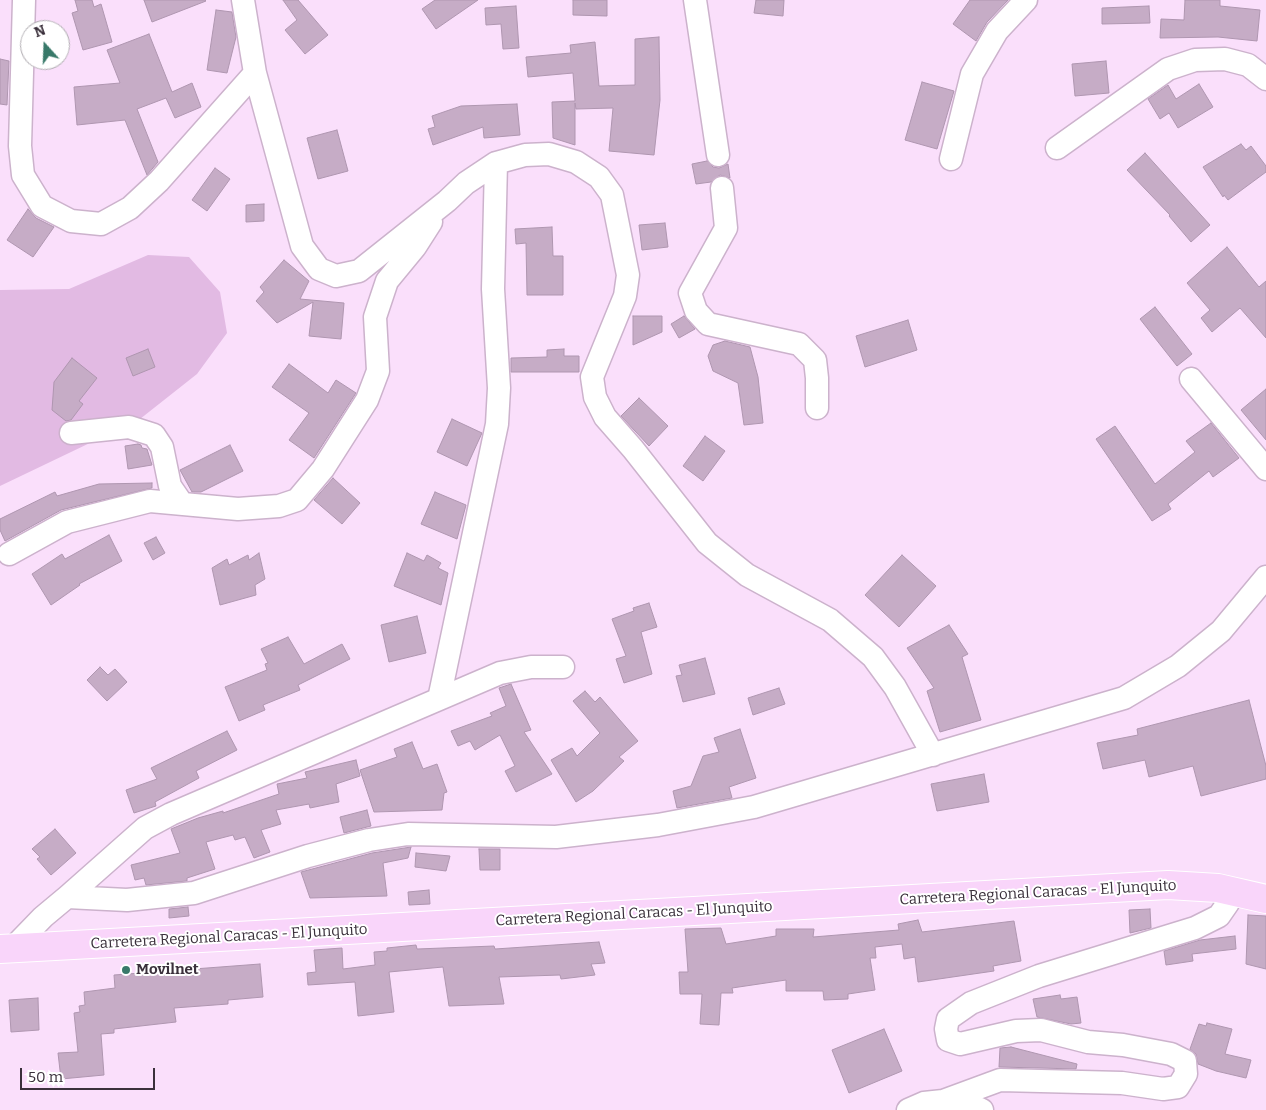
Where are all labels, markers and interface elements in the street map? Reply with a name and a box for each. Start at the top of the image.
north arrow [20,20,70,70]
text: N [32,22,48,41]
street label: Carretera Regional Caracas - El Junquito [899,877,1177,909]
street label: Carretera Regional Caracas - El Junquito [495,898,773,930]
street label: Carretera Regional Caracas - El Junquito [90,921,368,953]
place label: Movilnet [136,961,199,979]
marker: Movilnet [120,964,132,976]
scale bar [22,1058,158,1090]
text: 50 m [28,1068,63,1086]

